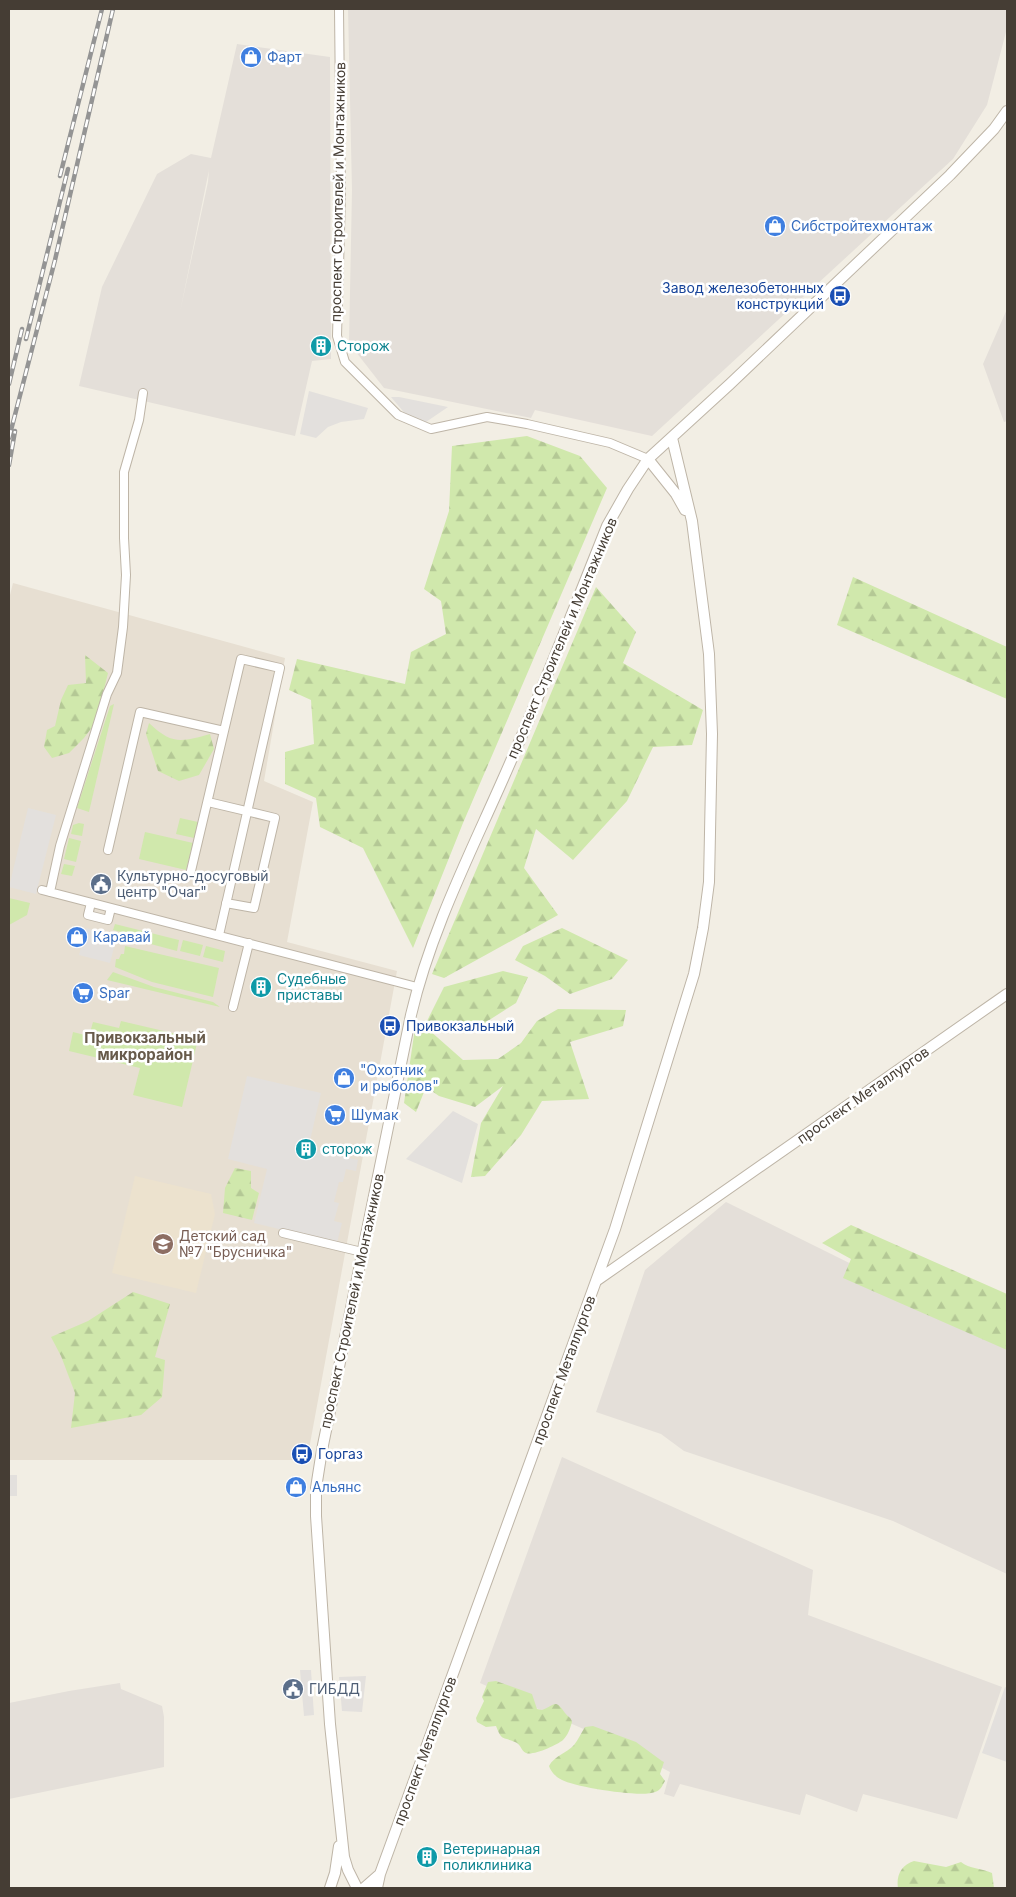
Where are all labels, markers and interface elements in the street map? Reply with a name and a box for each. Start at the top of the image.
shop icon: Фарт [239,45,263,69]
place label: Фарт [267,48,302,65]
street label: проспект Строителей и Монтажников [327,62,348,322]
shop icon: Сибстройтехмонтаж [763,214,787,238]
place label: Сибстройтехмонтаж [791,217,933,234]
place label: Завод железобетонных конструкций [662,279,824,312]
bus stop icon: Завод железобетонных конструкций [828,284,852,308]
building icon: Сторож [309,334,333,358]
place label: Сторож [337,337,390,354]
street label: проспект Строителей и Монтажников [503,515,620,761]
place label: Культурно-досуговый центр "Очаг" [117,867,269,900]
public building icon: Культурно-досуговый центр "Очаг" [89,872,113,896]
shop icon: Каравай [65,925,89,949]
place label: Каравай [93,928,151,945]
place label: Судебные приставы [277,970,346,1003]
building icon: Судебные приставы [249,975,273,999]
supermarket icon: Spar [71,981,95,1005]
place label: Spar [99,984,130,1001]
bus stop icon: Привокзальный [378,1014,402,1038]
place label: Привокзальный [406,1017,514,1034]
district label: Привокзальный микрорайон [84,1028,206,1064]
street label: проспект Металлургов [793,1042,932,1147]
place label: "Охотник и рыболов" [360,1061,439,1094]
shop icon: "Охотник и рыболов" [332,1066,356,1090]
supermarket icon: Шумак [323,1103,347,1127]
place label: Шумак [351,1106,399,1123]
building icon: сторож [294,1137,318,1161]
place label: сторож [322,1140,373,1157]
street label: проспект Строителей и Монтажников [316,1172,387,1430]
place label: Детский сад №7 "Брусничка" [179,1227,292,1260]
school or university icon: Детский сад №7 "Брусничка" [151,1232,175,1256]
street label: проспект Металлургов [529,1293,598,1447]
bus stop icon: Горгаз [290,1442,314,1466]
place label: Горгаз [318,1445,363,1462]
shop icon: Альянс [284,1475,308,1499]
place label: Альянс [312,1478,362,1495]
street label: проспект Металлургов [390,1674,459,1828]
public building icon: ГИБДД [281,1677,305,1701]
place label: ГИБДД [309,1680,360,1697]
place label: Ветеринарная поликлиника [443,1840,540,1873]
building icon: Ветеринарная поликлиника [415,1845,439,1869]

